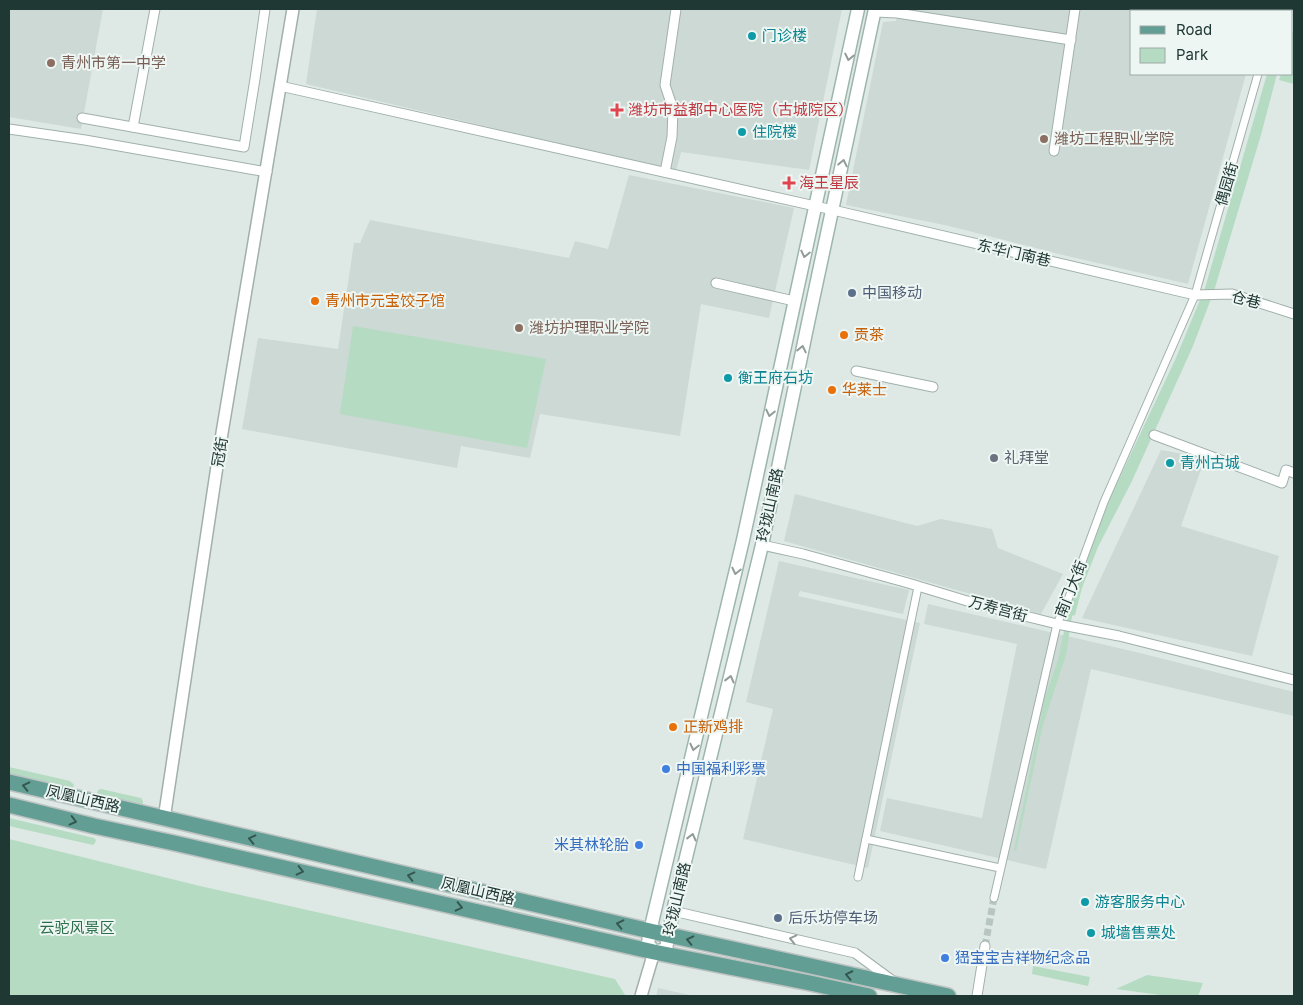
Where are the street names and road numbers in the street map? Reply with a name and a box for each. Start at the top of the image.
street label: 偶园街 [1211,160,1242,208]
street label: 东华门南巷 [975,235,1053,270]
street label: 仓巷 [1229,287,1263,312]
street label: 冠街 [208,436,231,468]
street label: 玲珑山南路 [752,466,787,544]
street label: 南门大街 [1050,557,1091,620]
street label: 万寿宫街 [967,592,1030,625]
street label: 凤凰山西路 [44,781,122,816]
street label: 玲珑山南路 [659,860,694,938]
street label: 凤凰山西路 [439,873,517,908]

